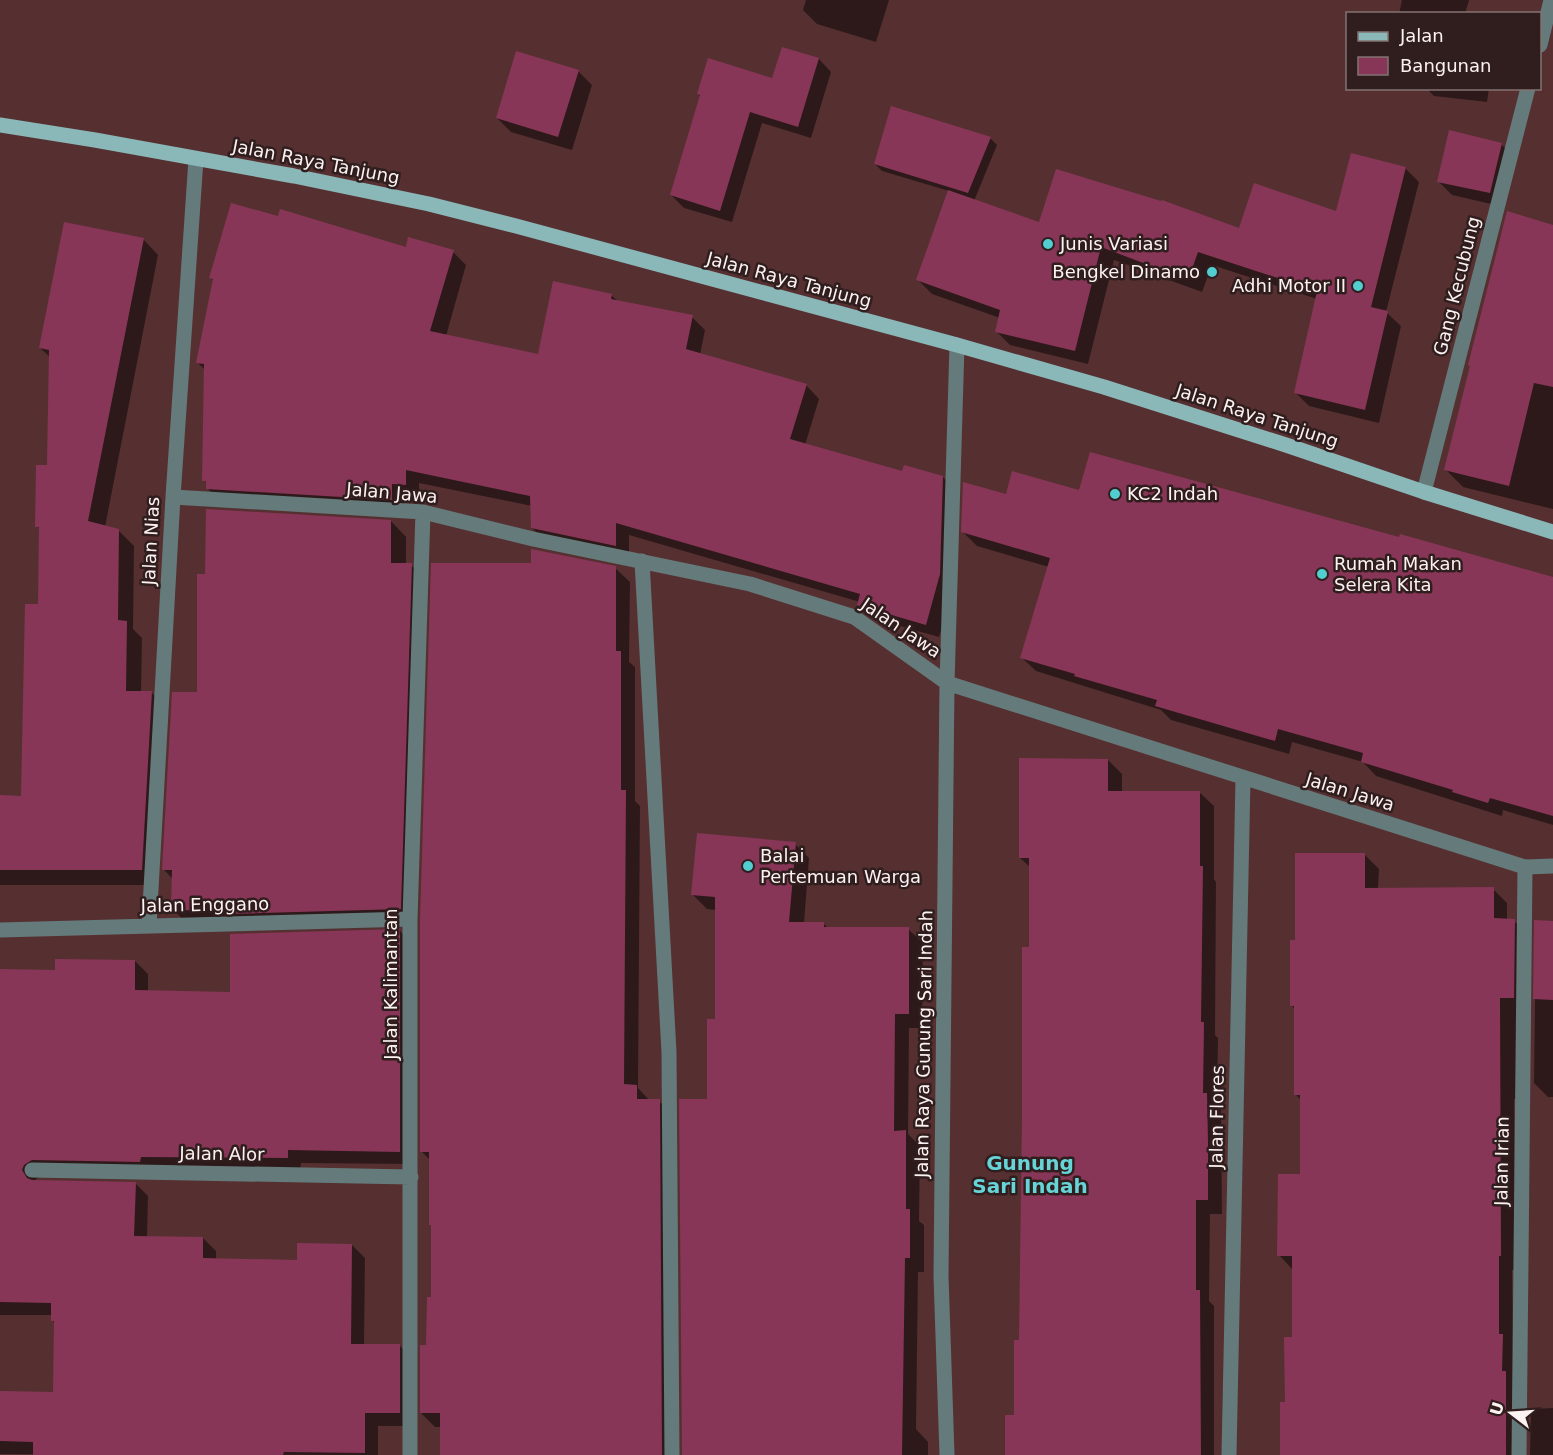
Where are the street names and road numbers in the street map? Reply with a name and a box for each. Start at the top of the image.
street label: Jalan Raya Tanjung [230,135,401,188]
street label: Gang Kecubung [1429,214,1484,358]
street label: Jalan Raya Tanjung [703,247,874,312]
street label: Jalan Raya Tanjung [1172,379,1341,452]
street label: Jalan Jawa [345,478,439,507]
street label: Jalan Nias [138,496,163,587]
street label: Jalan Jawa [857,593,945,662]
street label: Jalan Jawa [1302,768,1397,815]
street label: Jalan Enggano [140,893,269,916]
street label: Jalan Kalimantan [380,908,401,1061]
street label: Jalan Raya Gunung Sari Indah [911,910,936,1179]
street label: Jalan Flores [1205,1065,1228,1170]
street label: Jalan Irian [1490,1116,1513,1207]
street label: Jalan Alor [178,1142,265,1165]

